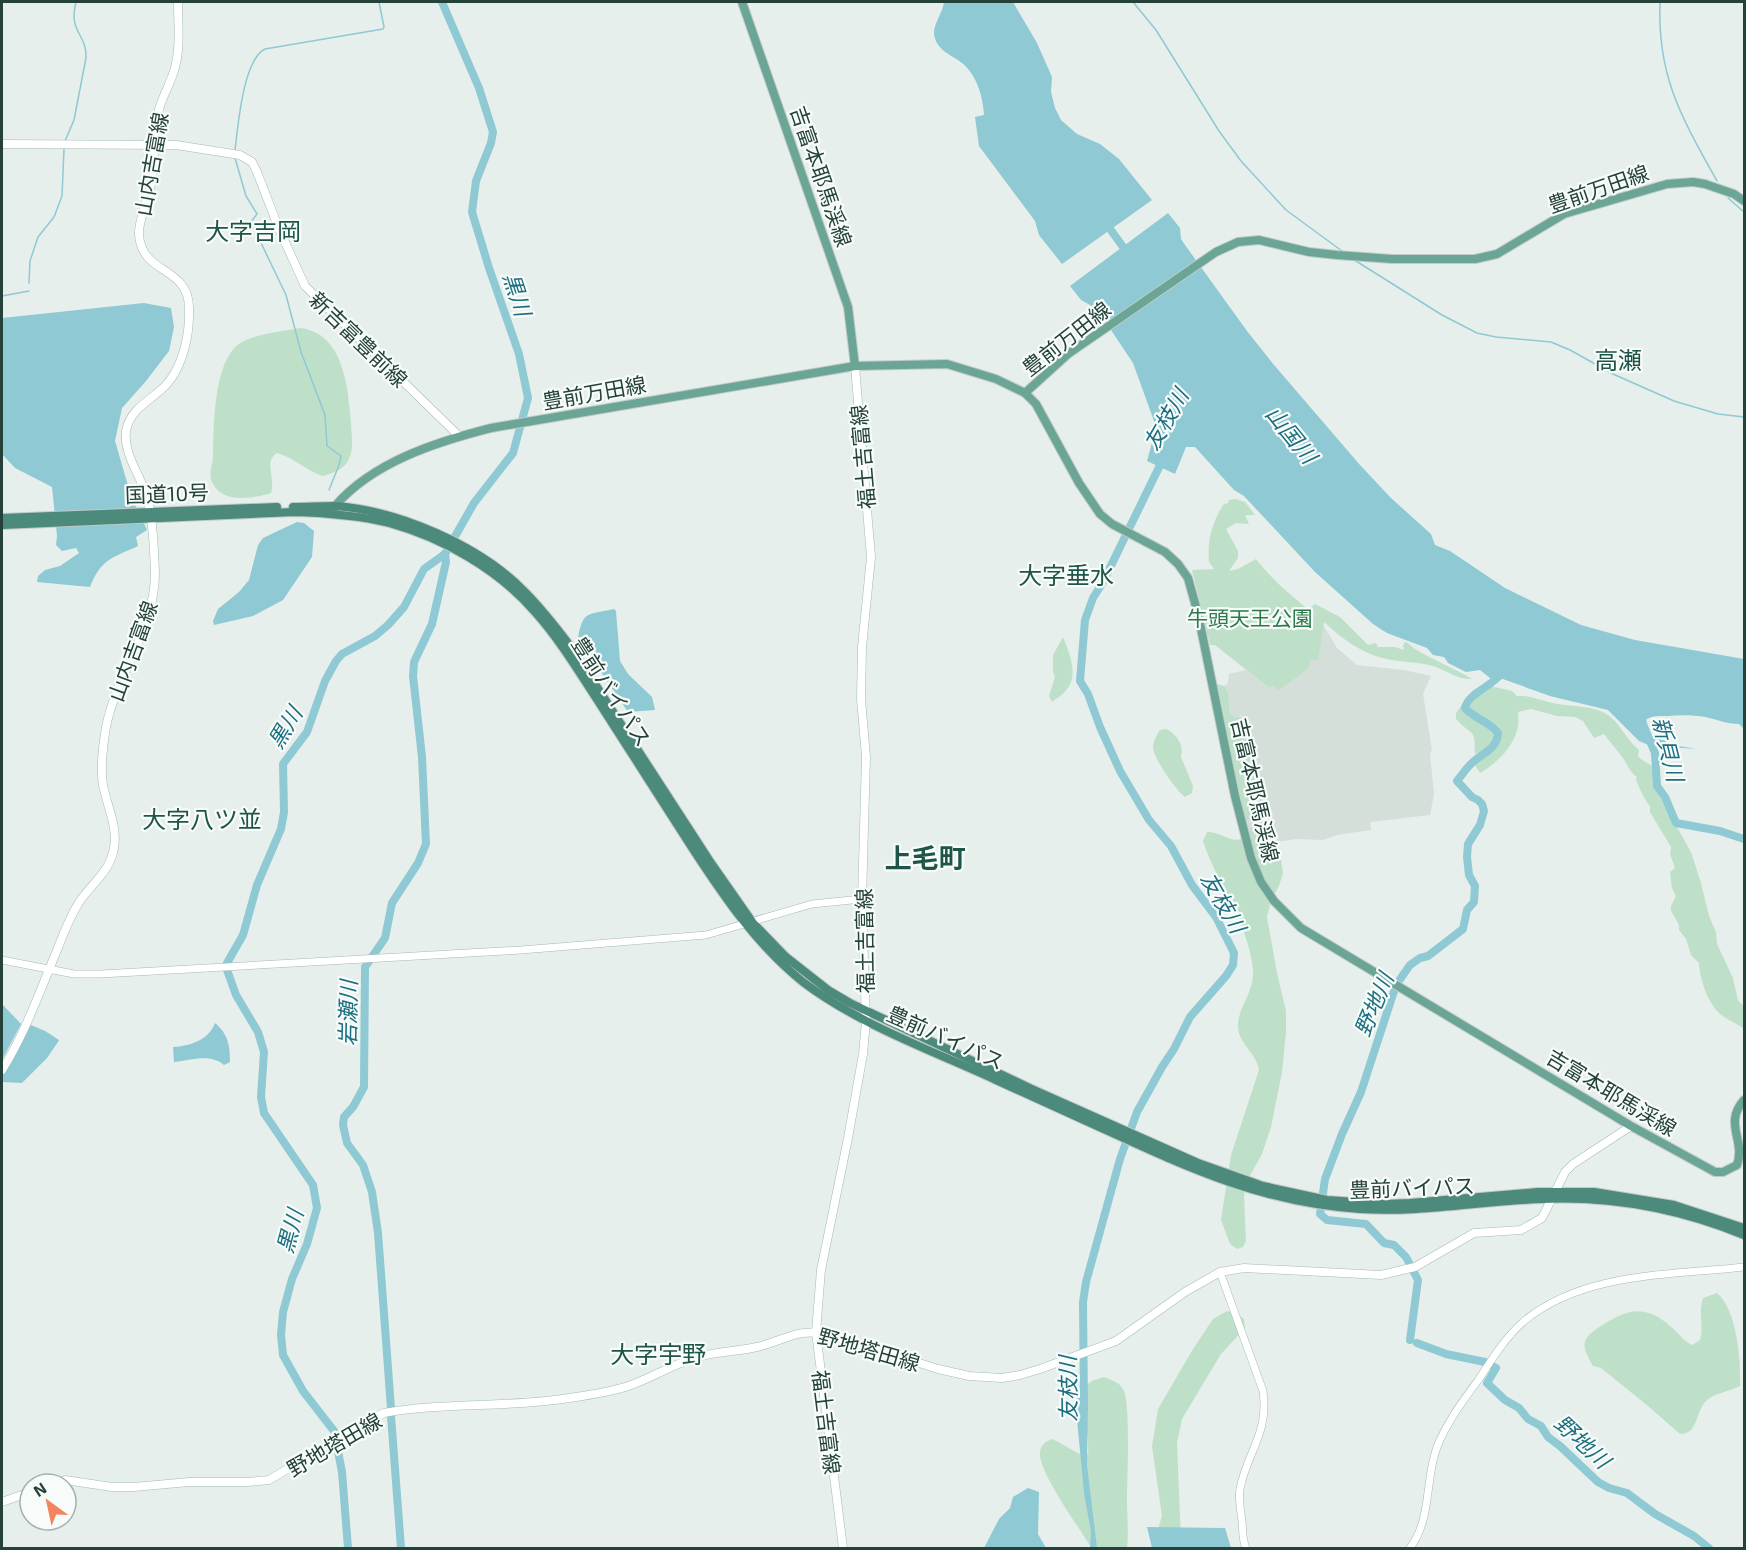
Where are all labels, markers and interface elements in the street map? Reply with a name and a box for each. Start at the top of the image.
street label: 吉富本耶馬渓線 [786,102,858,250]
street label: 山内吉富線 [130,110,172,218]
street label: 豊前万田線 [1544,159,1652,217]
district label: 大字吉岡 [205,216,301,245]
water label: 黒川 [499,269,538,321]
street label: 新吉富豊前線 [305,286,413,392]
street label: 豊前万田線 [1017,296,1115,380]
district label: 高瀬 [1594,345,1642,374]
street label: 豊前万田線 [540,371,648,413]
water label: 友枝川 [1137,382,1194,454]
water label: 山国川 [1261,400,1324,469]
street label: 福土吉富線 [845,404,879,510]
street label: 国道10号 [125,479,209,507]
district label: 大字垂水 [1018,560,1114,589]
street label: 山内吉富線 [102,597,162,705]
park label: 牛頭天王公園 [1187,605,1313,630]
street label: 豊前バイパス [567,632,657,750]
water label: 黒川 [262,700,308,753]
water label: 新貝川 [1648,714,1690,786]
street label: 吉富本耶馬渓線 [1227,716,1285,864]
district label: 大字八ツ並 [142,804,262,833]
district label: 上毛町 [885,841,966,873]
water label: 友枝川 [1196,867,1253,939]
street label: 福土吉富線 [851,888,877,994]
water label: 野地川 [1348,967,1399,1039]
water label: 岩瀬川 [333,978,361,1046]
street label: 豊前バイパス [884,1000,1008,1074]
street label: 吉富本耶馬渓線 [1543,1043,1681,1141]
street label: 豊前バイパス [1349,1172,1475,1202]
water label: 黒川 [271,1204,308,1256]
street label: 野地塔田線 [815,1323,923,1375]
district label: 大字宇野 [610,1339,706,1368]
water label: 友枝川 [1053,1354,1081,1422]
street label: 福土吉富線 [808,1368,846,1476]
street label: 野地塔田線 [282,1407,386,1481]
water label: 野地川 [1550,1409,1617,1474]
north arrow [18,1472,78,1532]
text: N [30,1478,50,1500]

